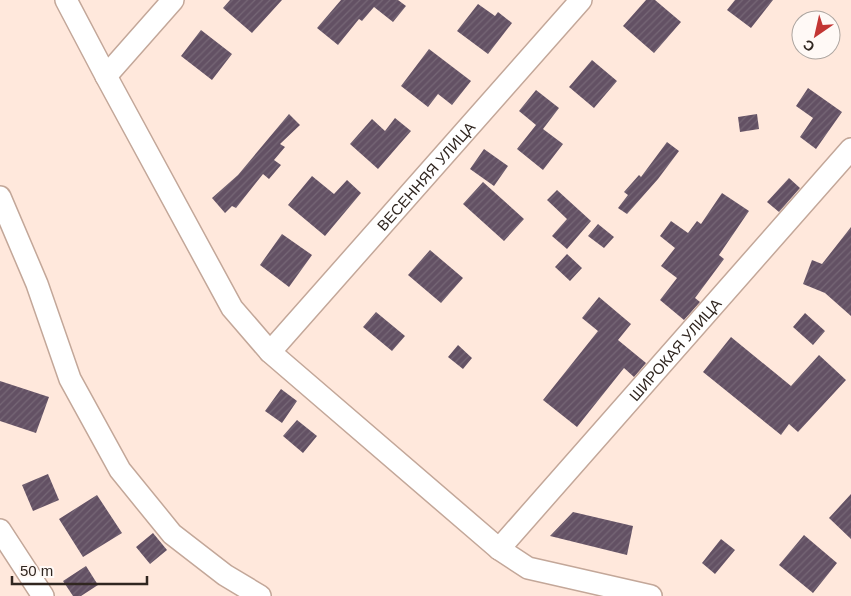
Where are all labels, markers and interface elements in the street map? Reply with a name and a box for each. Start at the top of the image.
north arrow [791,10,841,60]
text: С [800,36,817,55]
street label: ВЕСЕННЯЯ УЛИЦА [373,118,478,234]
street label: ШИРОКАЯ УЛИЦА [625,295,724,404]
scale bar [12,554,148,586]
text: 50 m [20,562,53,579]

